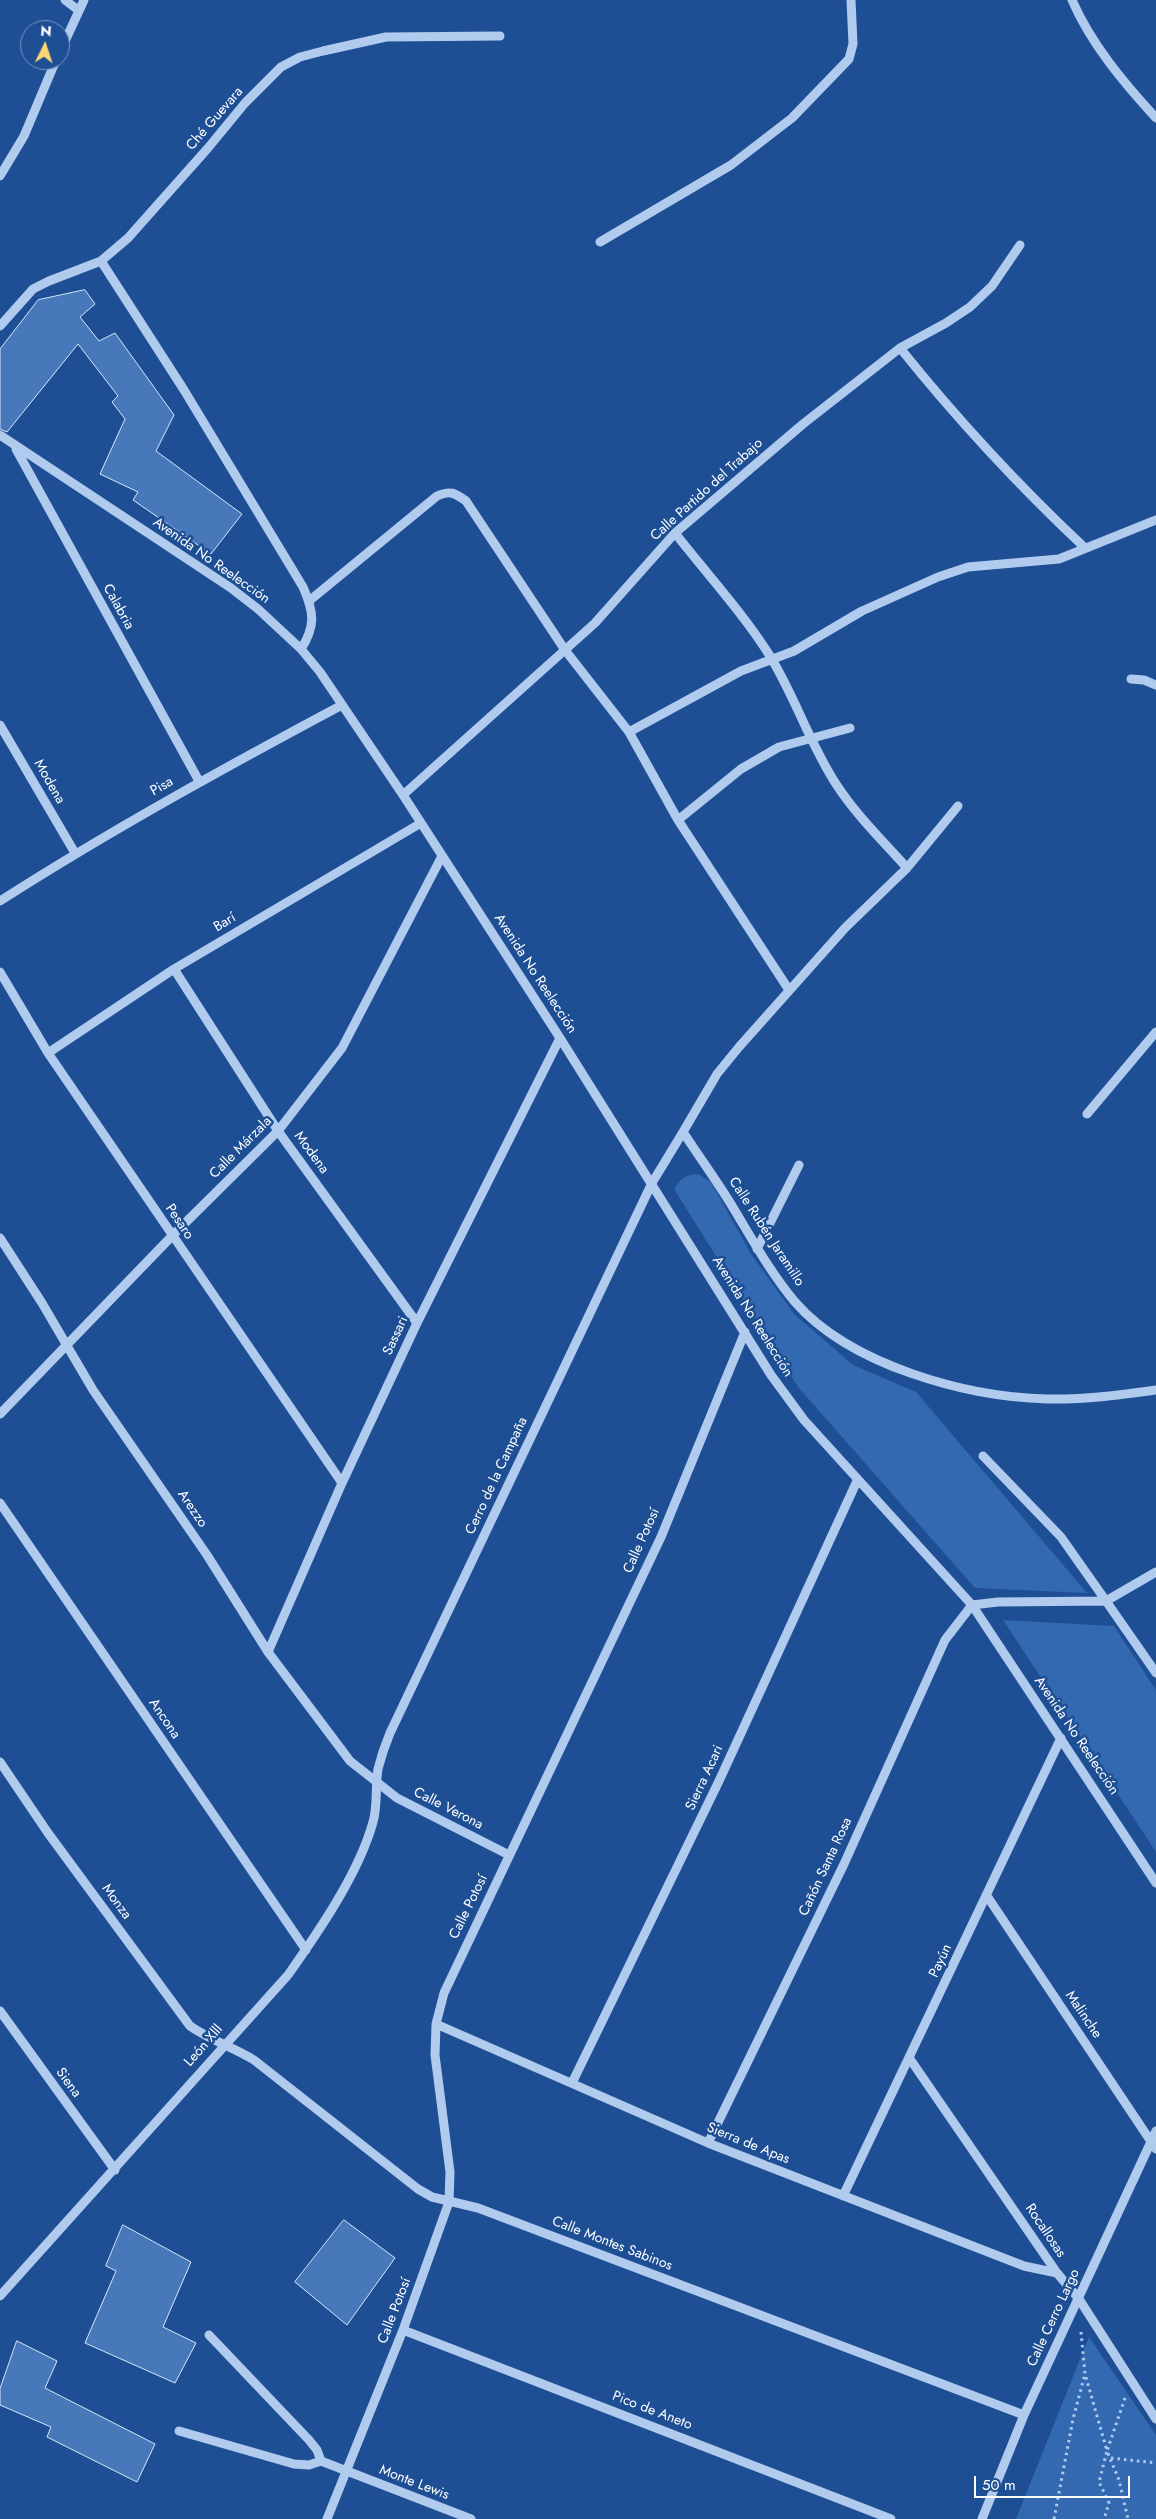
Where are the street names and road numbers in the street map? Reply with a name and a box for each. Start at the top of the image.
street label: Ché Guevara [183,84,247,154]
street label: Calle Partido del Trabajo [647,435,767,545]
street label: Avenida No Reelección [149,514,273,608]
street label: Calabria [99,581,137,633]
street label: Modena [30,757,68,807]
street label: Pisa [148,774,176,800]
street label: Barí [211,910,239,936]
street label: Avenida No Reelección [490,911,580,1037]
street label: Calle Márzala [207,1114,275,1182]
street label: Modena [290,1129,332,1177]
street label: Calle Rubén Jaramillo [725,1174,807,1290]
street label: Pesaro [161,1201,197,1243]
street label: Avenida No Reelección [708,1254,796,1380]
street label: Sassari [380,1314,412,1358]
street label: Cerro de la Campaña [462,1415,532,1537]
street label: Arezzo [173,1487,211,1531]
street label: Calle Potosí [620,1506,664,1576]
street label: Avenida No Reelección [1030,1674,1122,1798]
street label: Ancona [144,1696,184,1742]
street label: Sierra Acari [683,1743,727,1813]
street label: Calle Verona [410,1784,486,1834]
street label: Cañón Santa Rosa [796,1815,856,1919]
street label: Calle Potosí [446,1872,492,1942]
street label: Monza [98,1881,134,1923]
street label: Payún [926,1942,956,1980]
street label: Malinche [1061,1988,1105,2042]
street label: León Xlll [181,2022,227,2070]
street label: Siena [52,2065,84,2101]
street label: Sierra de Apas [704,2120,792,2168]
street label: Rocallosas [1021,2201,1069,2261]
street label: Calle Montes Sabinos [549,2213,675,2275]
street label: Calle Cerro Largo [1024,2267,1084,2369]
street label: Calle Potosí [375,2276,415,2346]
street label: Pico de Aneto [610,2388,694,2434]
street label: Monte Lewis [377,2462,451,2504]

